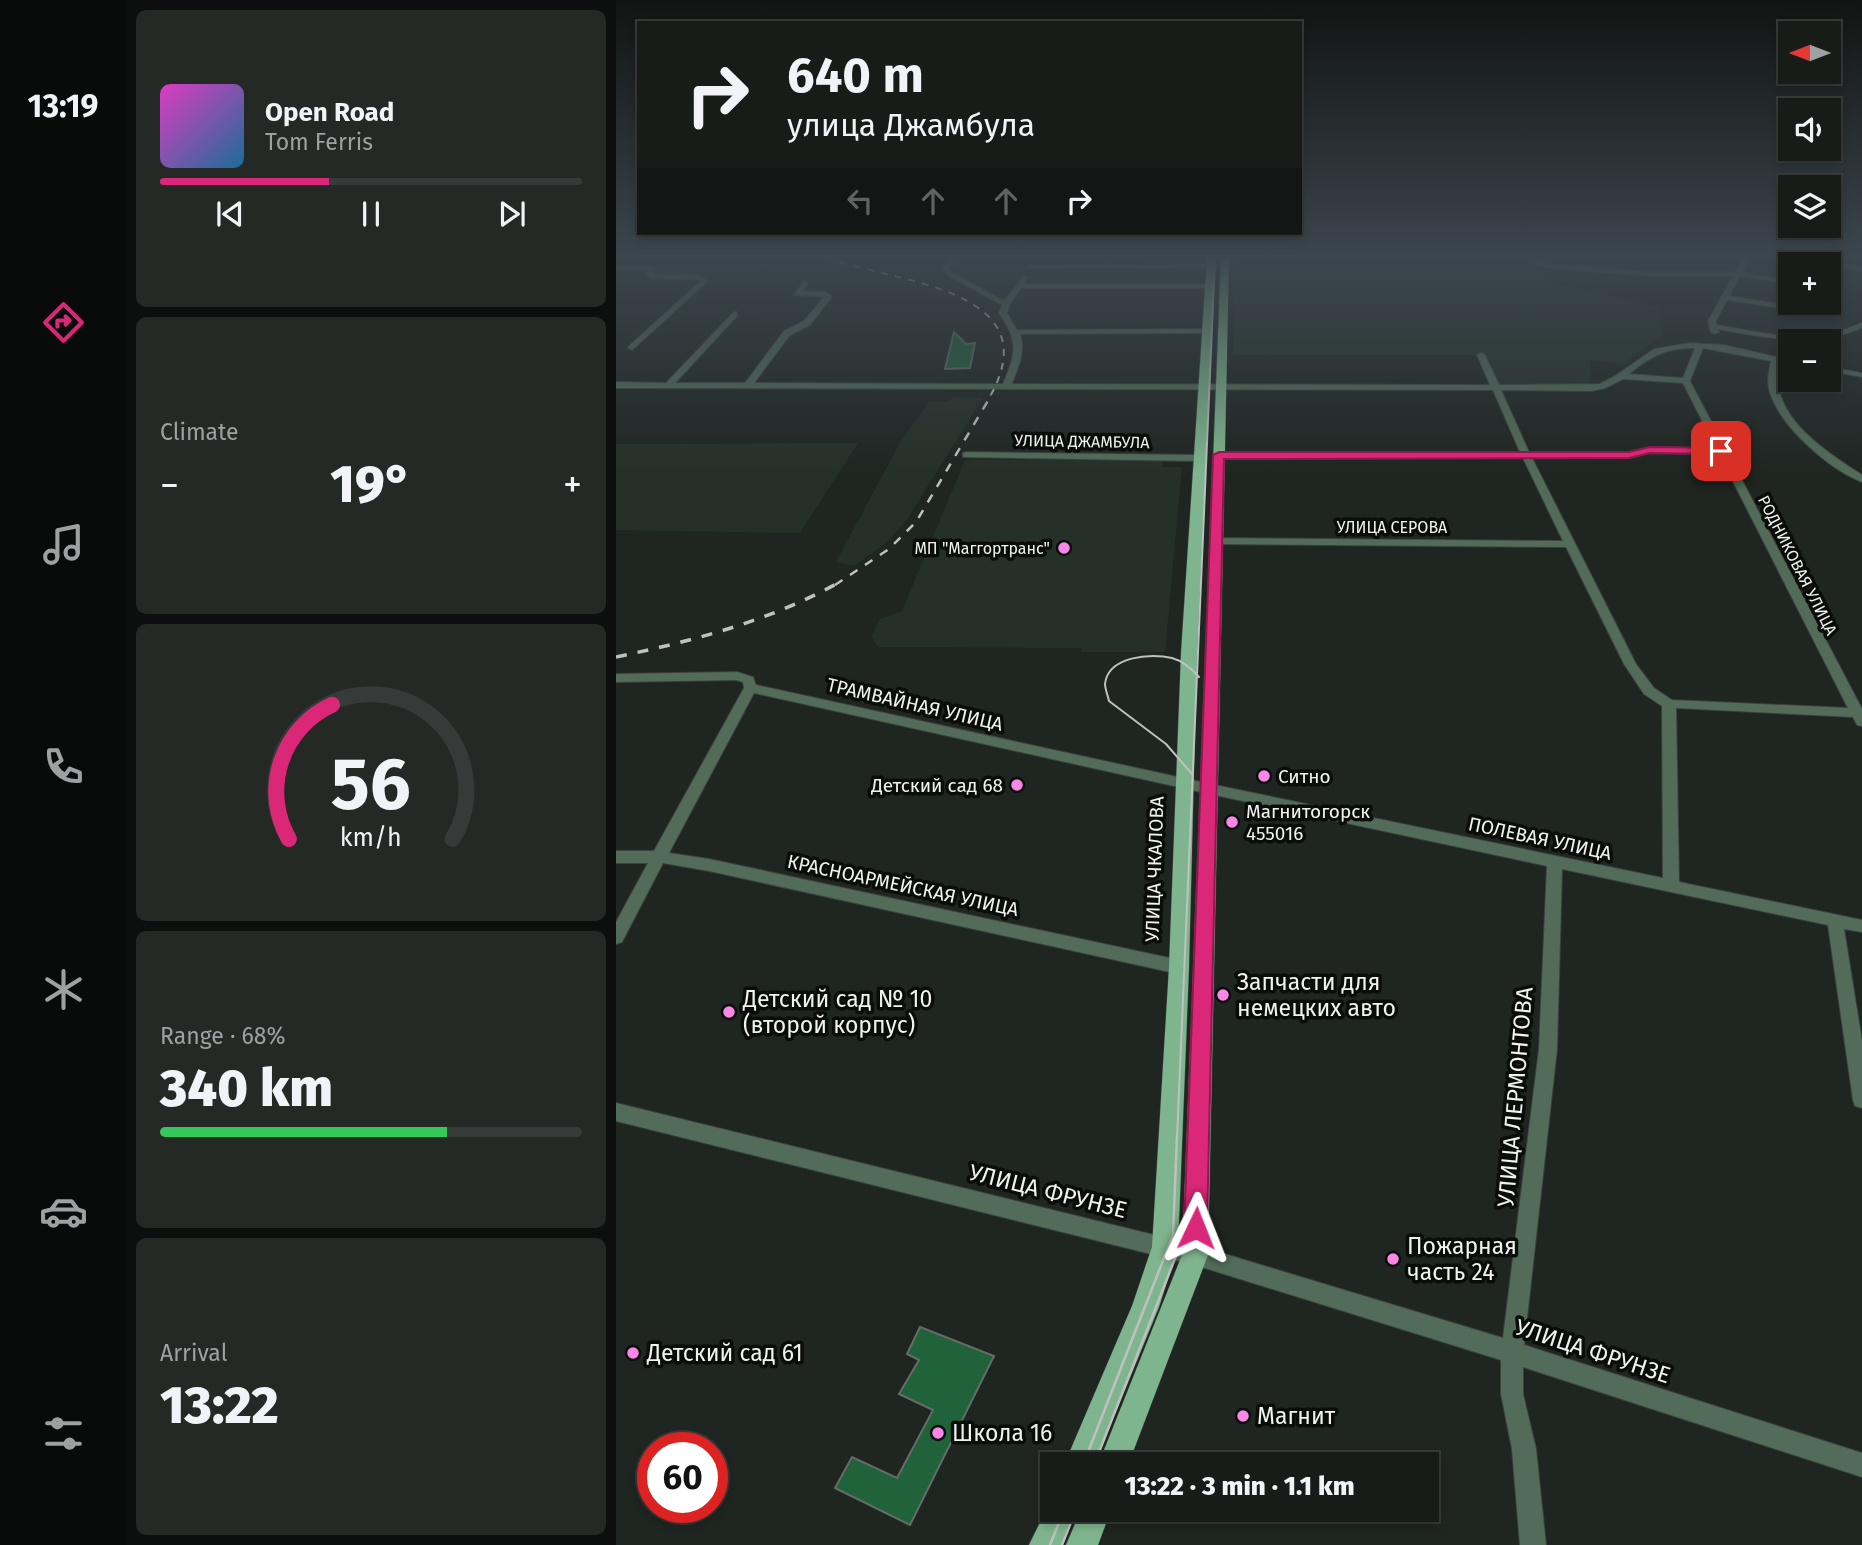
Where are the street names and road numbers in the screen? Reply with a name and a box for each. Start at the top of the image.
street label: УЛИЦА ДЖАМБУЛА [1014,431,1151,452]
street label: РОДНИКОВАЯ УЛИЦА [1754,492,1841,639]
street label: УЛИЦА СЕРОВА [1337,518,1448,537]
street label: ТРАМВАЙНАЯ УЛИЦА [825,673,1005,736]
street label: УЛИЦА ЧКАЛОВА [1140,796,1169,942]
street label: ПОЛЕВАЯ УЛИЦА [1466,812,1614,865]
street label: КРАСНОАРМЕЙСКАЯ УЛИЦА [785,850,1021,921]
street label: УЛИЦА ЛЕРМОНТОВА [1491,985,1539,1208]
street label: УЛИЦА ФРУНЗЕ [966,1158,1130,1224]
street label: УЛИЦА ФРУНЗЕ [1512,1313,1674,1389]

